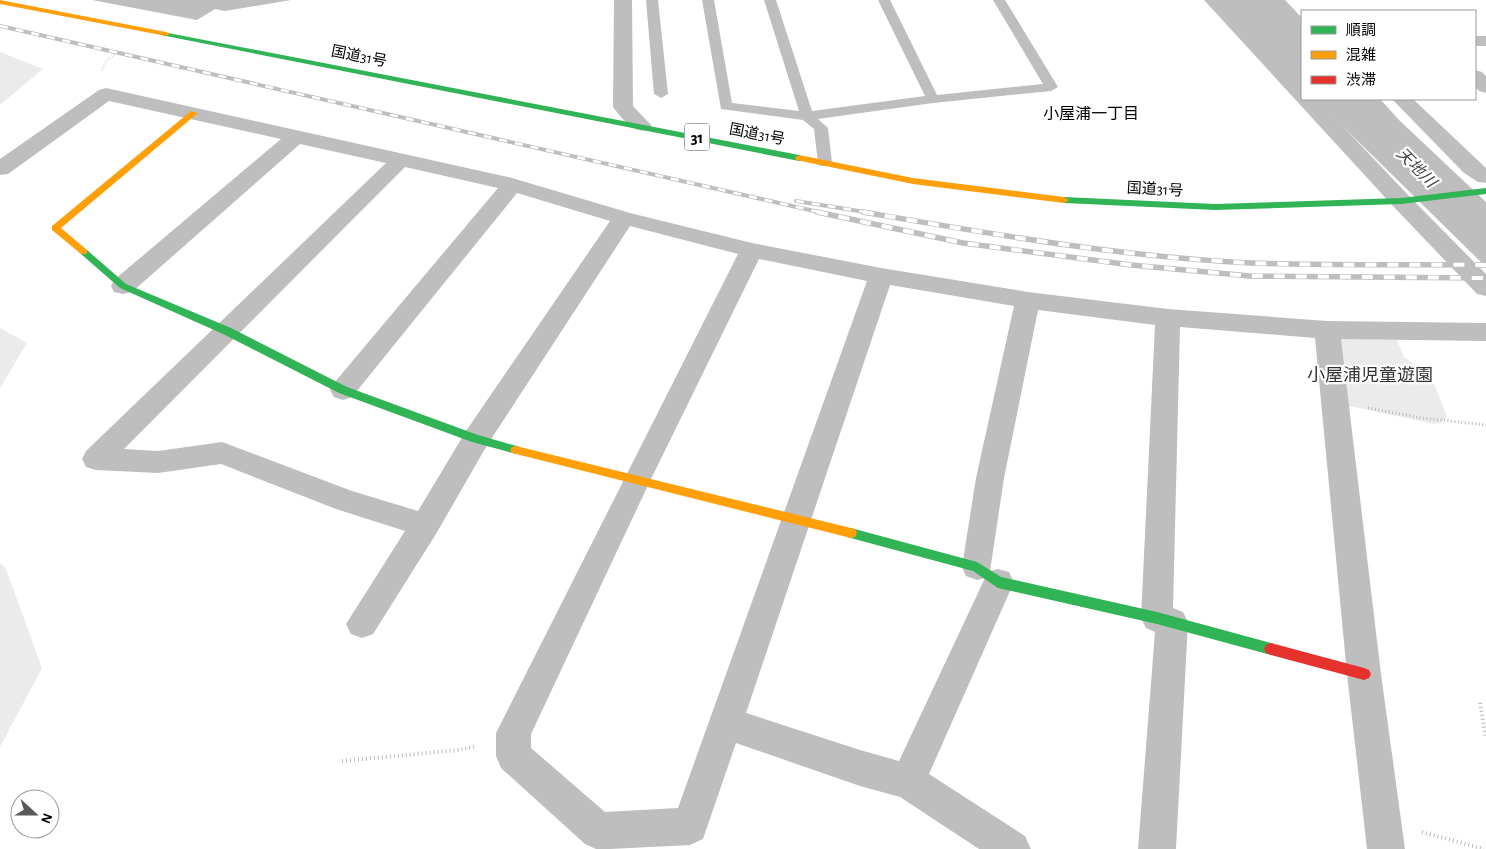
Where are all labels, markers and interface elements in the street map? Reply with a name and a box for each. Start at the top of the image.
legend [1301,10,1476,100]
text: 順調 [1346,23,1376,38]
street label: 国道31号 [330,43,388,69]
text: 混雑 [1346,47,1376,63]
text: 渋滞 [1346,72,1376,88]
district label: 小屋浦一丁目 [1043,105,1139,122]
street label: 国道31号 [728,121,786,147]
road number: 31 [684,124,710,150]
water label: 天地川 [1394,144,1441,192]
street label: 国道31号 [1126,180,1184,198]
park label: 小屋浦児童遊園 [1307,365,1433,385]
north arrow [10,789,60,839]
text: N [38,811,54,825]

